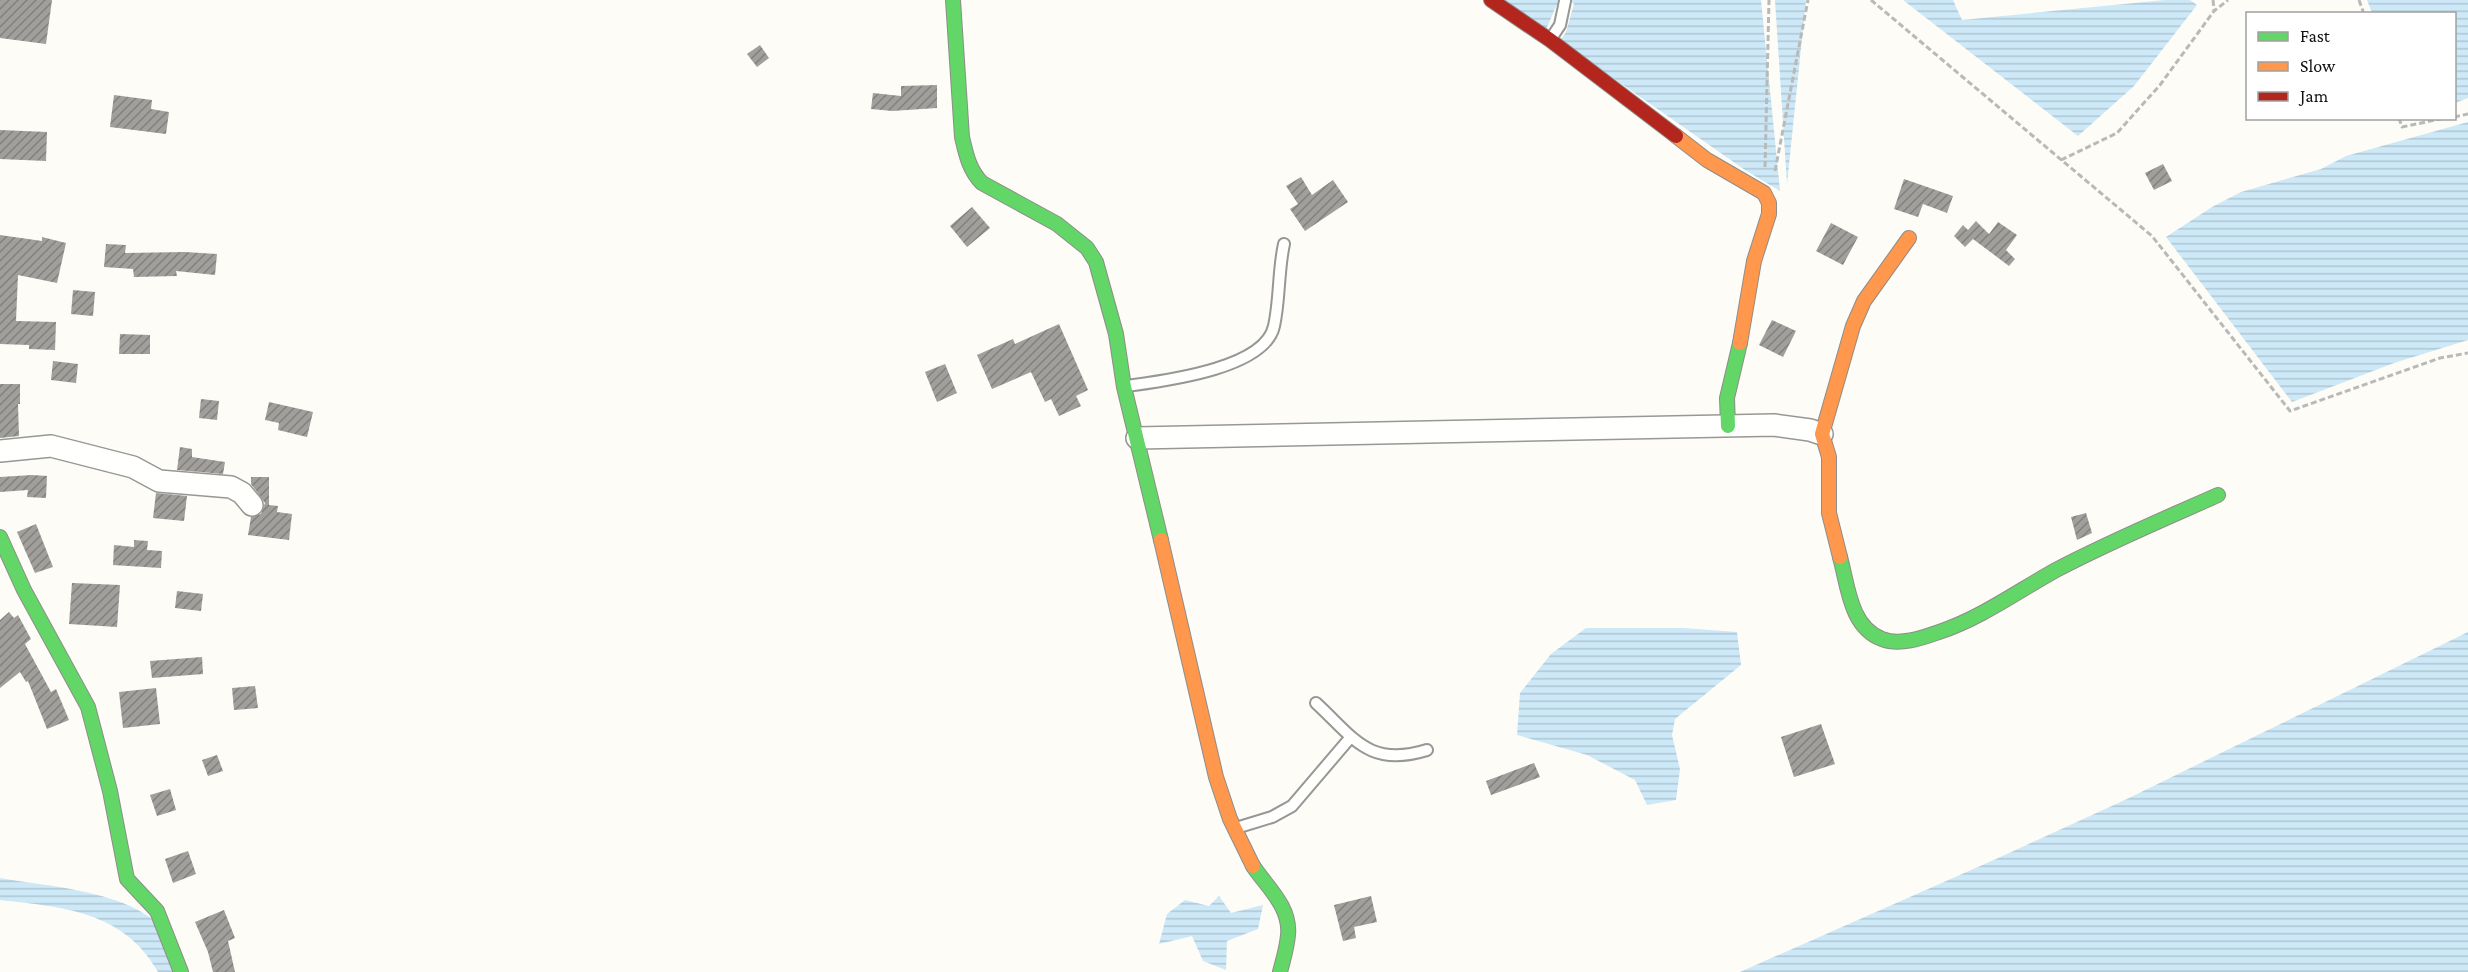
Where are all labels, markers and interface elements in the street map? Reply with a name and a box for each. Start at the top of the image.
legend [2246,12,2456,120]
text: Fast [2300,26,2331,46]
text: Slow [2300,56,2336,76]
text: Jam [2298,86,2329,106]

